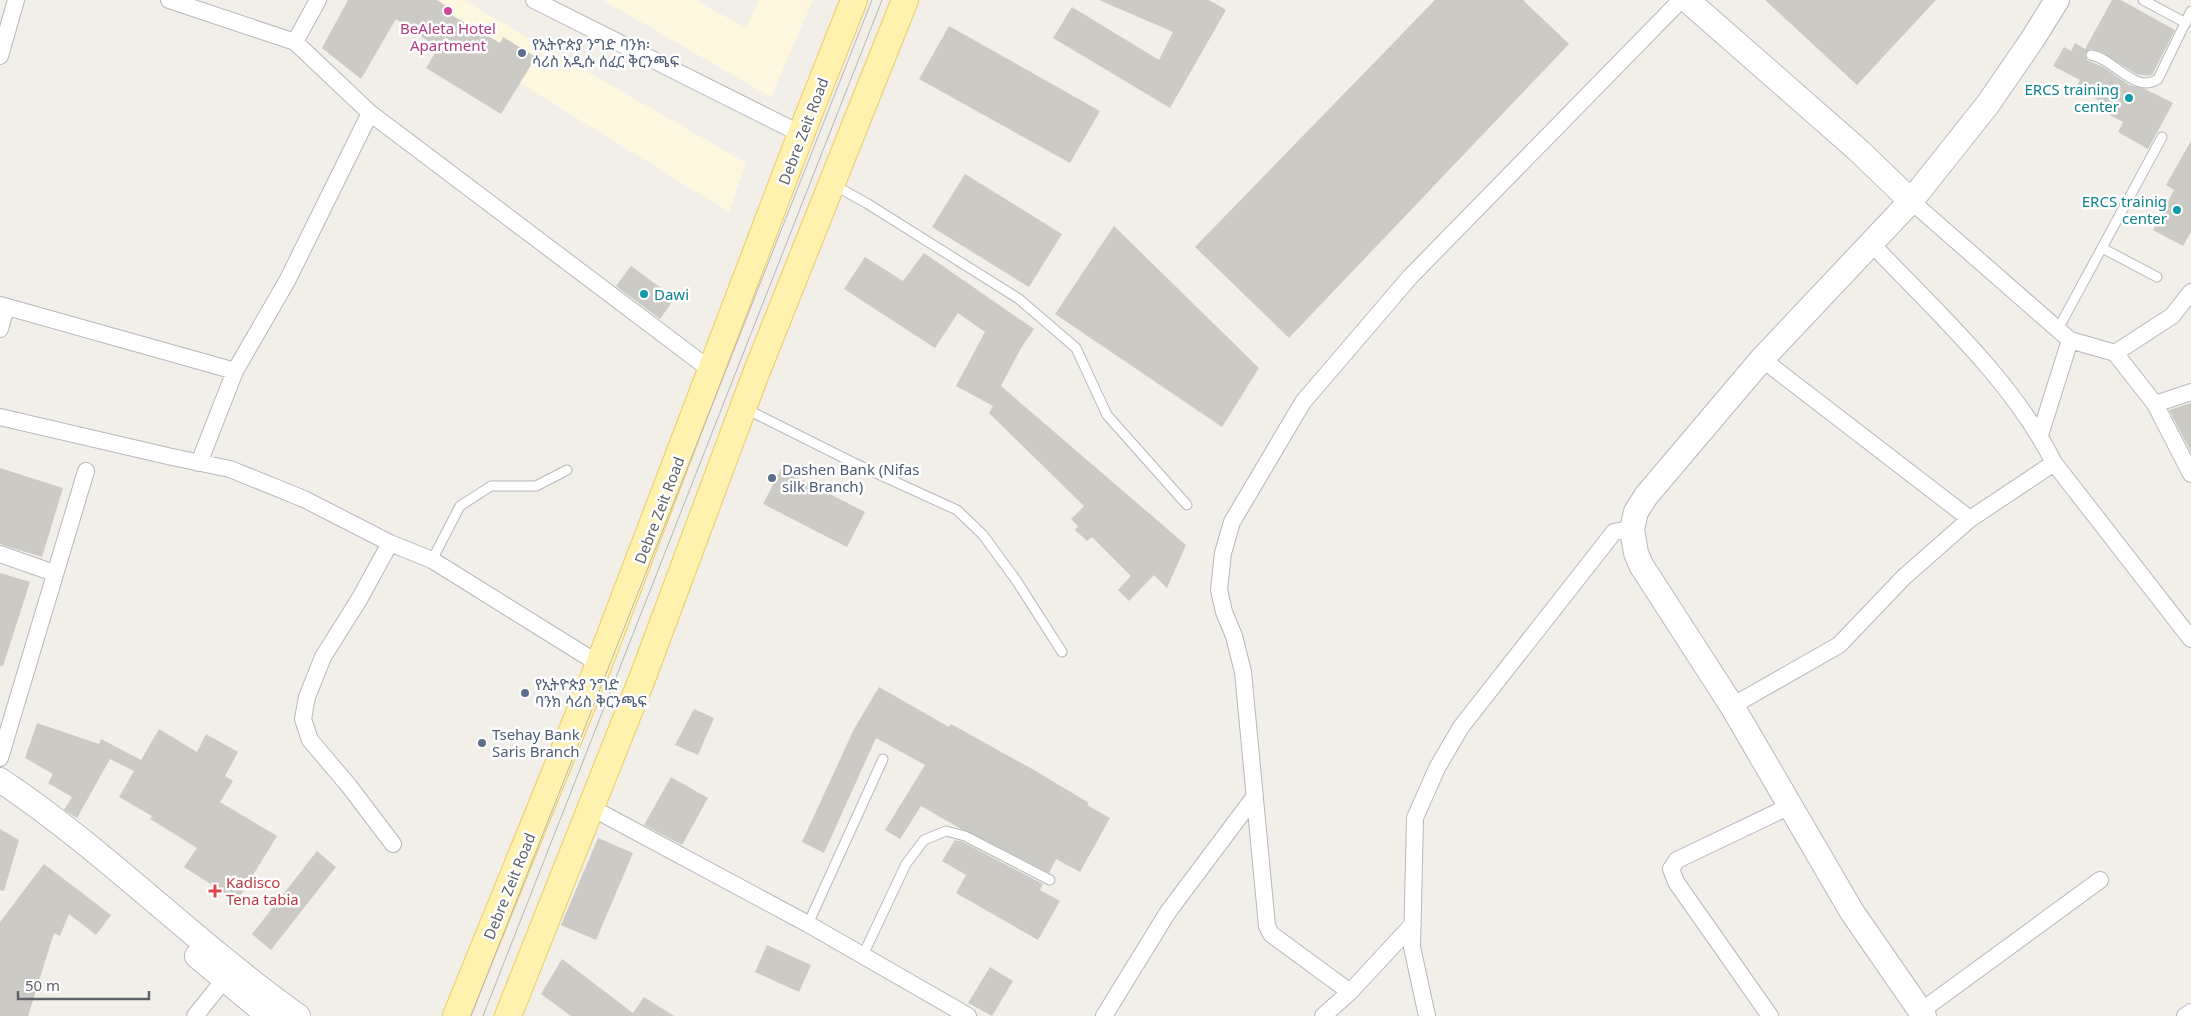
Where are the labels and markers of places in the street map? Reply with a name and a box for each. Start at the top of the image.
marker: BeAleta Hotel Apartment [442,5,454,17]
place label: BeAleta Hotel Apartment [400,18,496,55]
place label: የኢትዮጵያ ንግድ ባንክ፡ ሳሪስ አዲሱ ሰፈር ቅርንጫፍ [532,34,679,71]
marker: የኢትዮጵያ ንግድ ባንክ፡ ሳሪስ አዲሱ ሰፈር ቅርንጫፍ [516,47,528,59]
place label: ERCS training center [2024,79,2119,116]
marker: ERCS training center [2123,92,2135,104]
place label: ERCS trainig center [2082,191,2167,228]
marker: ERCS trainig center [2171,204,2183,216]
place label: Dawi [654,284,689,304]
marker: Dawi [638,288,650,300]
place label: Dashen Bank (Nifas silk Branch) [782,459,919,496]
marker: Dashen Bank (Nifas silk Branch) [766,472,778,484]
place label: የኢትዮጵያ ንግድ ባንክ ሳሪስ ቅርንጫፍ [535,674,647,711]
marker: የኢትዮጵያ ንግድ ባንክ ሳሪስ ቅርንጫፍ [519,687,531,699]
place label: Tsehay Bank Saris Branch [492,724,580,761]
marker: Tsehay Bank Saris Branch [476,737,488,749]
place label: Kadisco Tena tabia [226,872,299,909]
marker: Kadisco Tena tabia [208,884,222,898]

